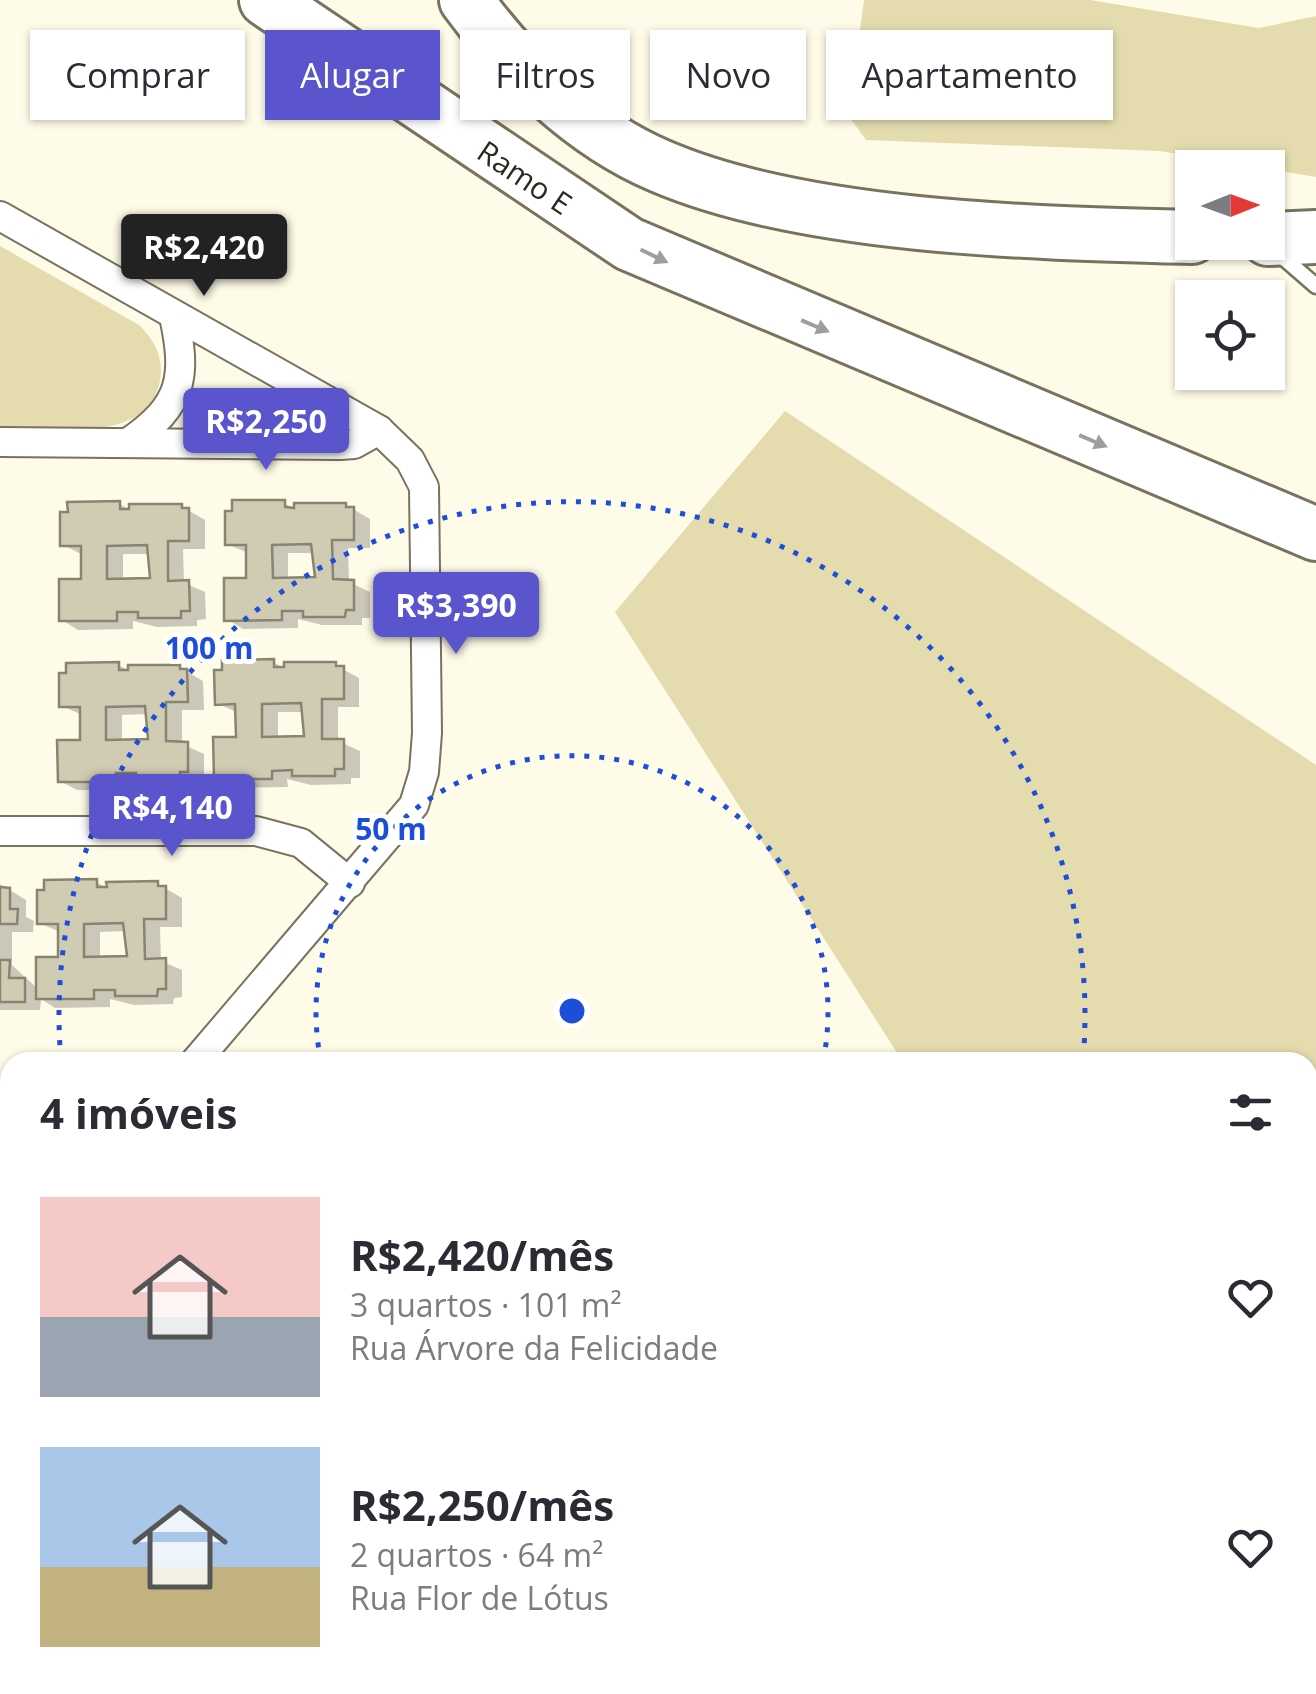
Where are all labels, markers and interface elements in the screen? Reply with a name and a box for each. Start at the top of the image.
chip: Comprar [30,30,245,120]
chip: Alugar [265,30,440,120]
chip: Filtros [460,30,630,120]
chip: Novo [650,30,806,120]
chip: Apartamento [826,30,1113,120]
street label: Ramo E [470,131,580,223]
north arrow [1175,150,1285,260]
map controls [1175,150,1285,390]
pin: R$2,420 [112,214,296,299]
text: R$2,420 [143,225,265,268]
one-way arrow [639,247,668,264]
button: locate [1175,280,1285,390]
one-way arrow [800,318,830,334]
pin: R$2,250 [174,388,358,473]
text: R$2,250 [205,399,327,442]
one-way arrow [1078,434,1108,450]
pin: R$3,390 [364,572,548,657]
text: R$3,390 [395,583,517,626]
text: 100 m [165,627,253,668]
pin: R$4,140 [80,774,264,859]
text: R$4,140 [111,785,233,828]
text: 50 m [355,808,427,849]
centre of rings [554,993,590,1029]
text: 4 imóveis [40,1084,237,1141]
icon: filters [1223,1085,1278,1140]
text: R$2,420/mês [350,1226,614,1283]
icon: home [120,1237,240,1357]
icon: heart [1223,1270,1278,1325]
text: 3 quartos · 101 m² [350,1283,622,1326]
text: Rua Árvore da Felicidade [350,1326,718,1369]
text: R$2,250/mês [350,1476,614,1533]
icon: home [120,1487,240,1607]
icon: heart [1223,1520,1278,1575]
text: 2 quartos · 64 m² [350,1533,603,1576]
text: Rua Flor de Lótus [350,1576,609,1619]

